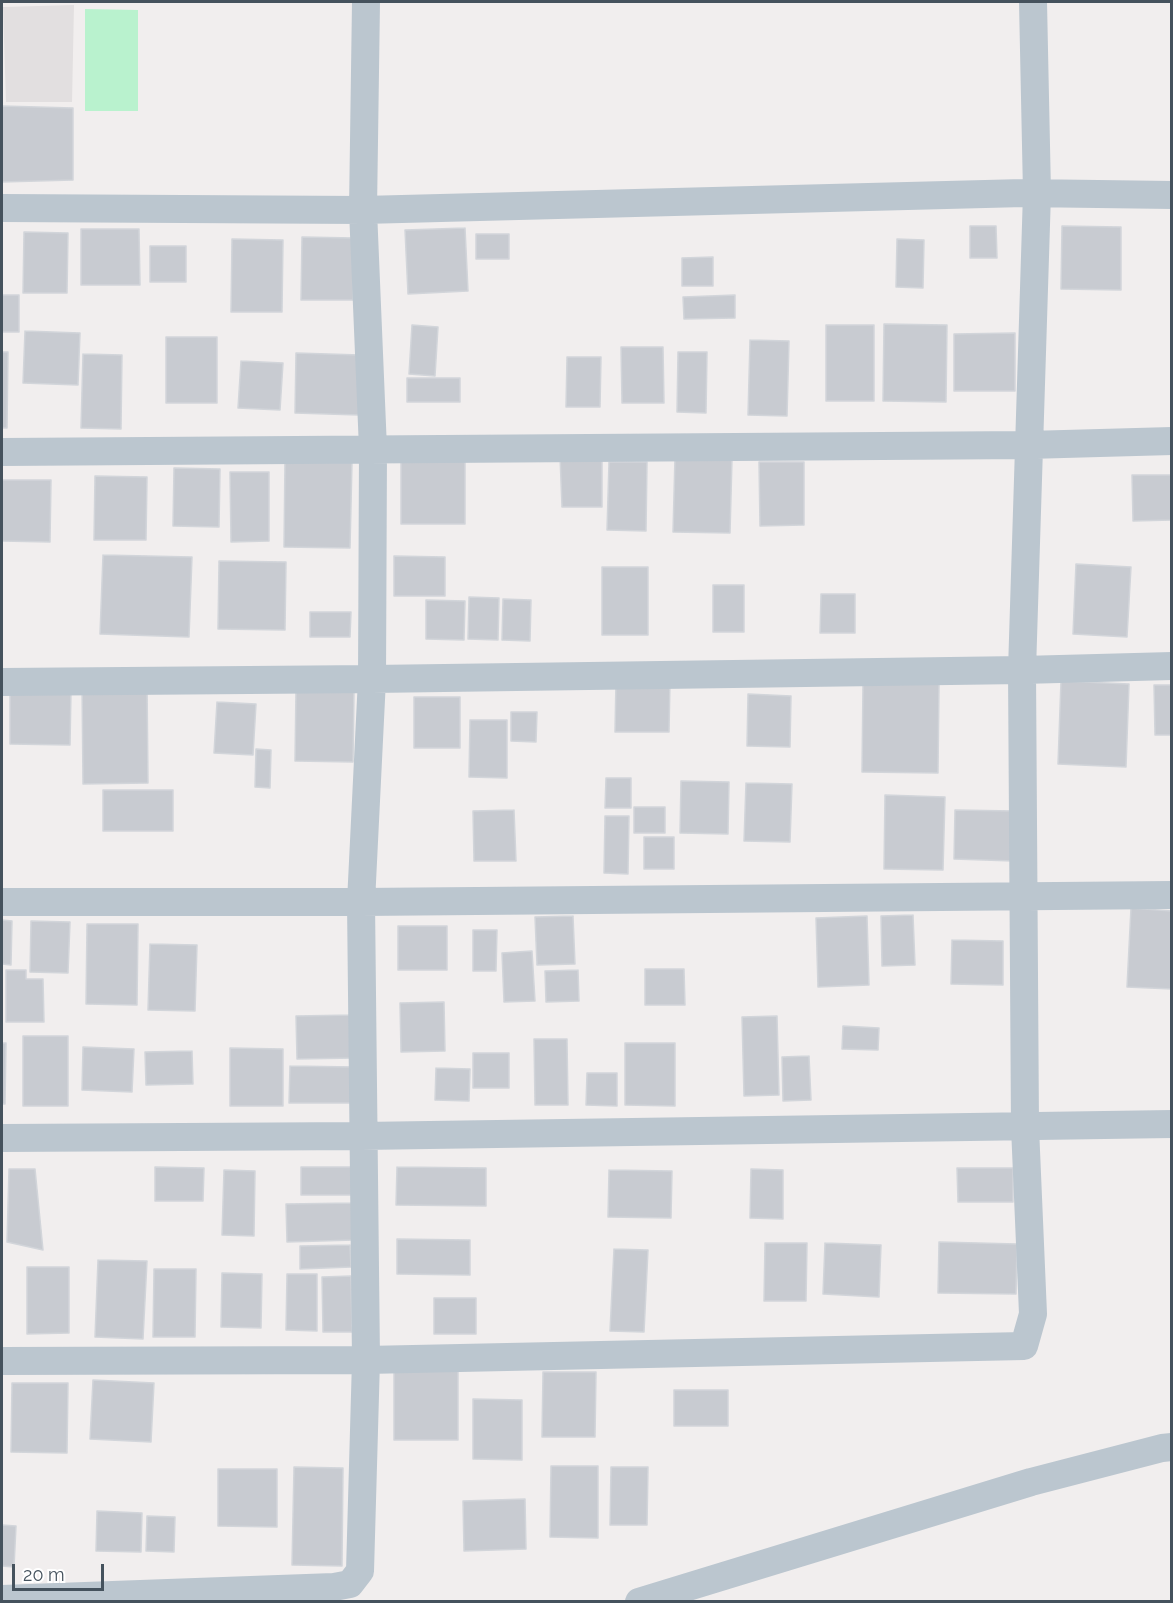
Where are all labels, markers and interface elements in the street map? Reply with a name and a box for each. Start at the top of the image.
scale bar [15,1552,106,1590]
text: 20 m [23,1564,65,1585]

